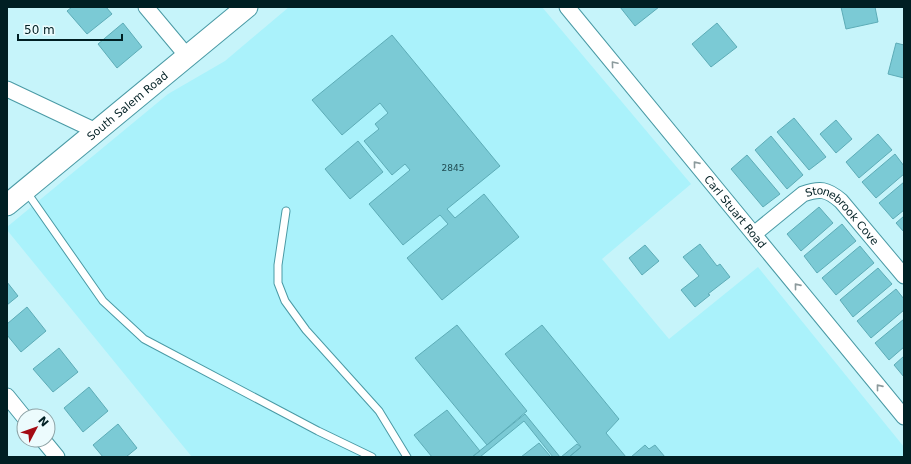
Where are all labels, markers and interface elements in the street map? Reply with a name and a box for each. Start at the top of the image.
scale bar [18,16,122,42]
text: 50 m [24,23,55,37]
one-way arrow [611,61,618,69]
street label: South Salem Road [85,69,171,143]
one-way arrow [694,162,701,169]
house number: 2845 [442,163,464,173]
street label: Carl Stuart Road [701,173,769,251]
street label: Stonebrook Cove [804,184,881,248]
one-way arrow [794,284,801,291]
one-way arrow [877,384,884,391]
north arrow [16,408,56,448]
text: N [35,414,51,430]

